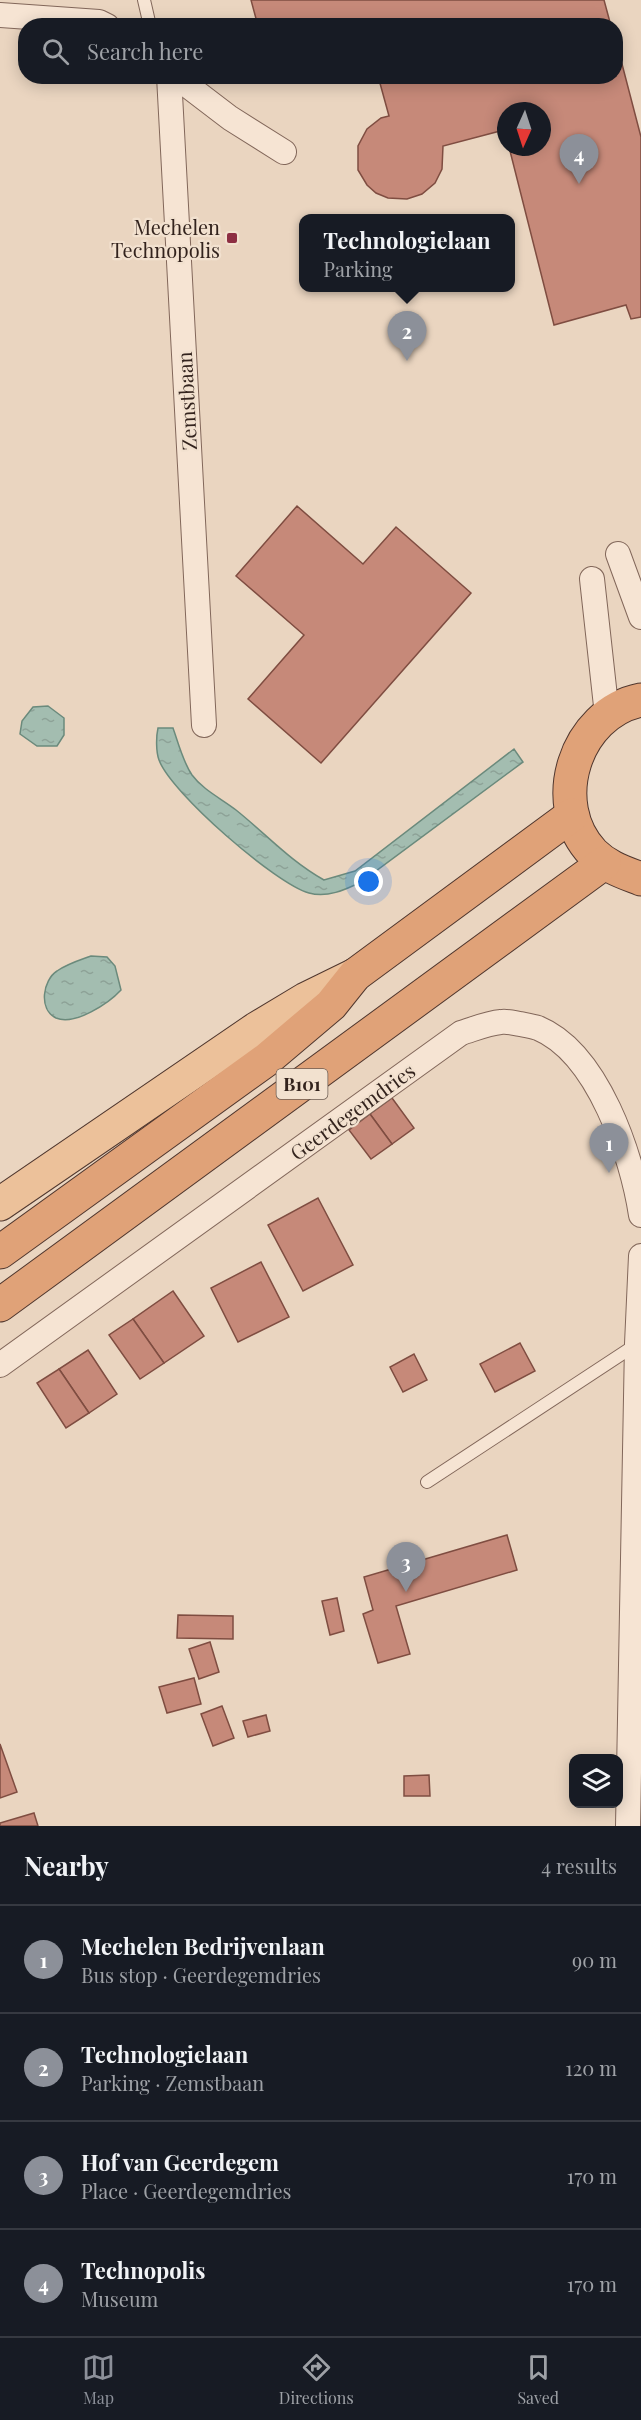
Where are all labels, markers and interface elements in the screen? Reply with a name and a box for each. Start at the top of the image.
search box [18,18,623,84]
icon: search [39,35,72,68]
text: Search here [87,36,203,66]
north arrow [497,102,551,156]
pin: 4 [560,134,598,184]
place label: Mechelen Technopolis [111,213,220,263]
popup [299,214,515,292]
text: Technologielaan [323,225,491,255]
marker: Mechelen Technopolis [225,231,239,245]
text: Parking [323,255,393,282]
pin: 2 [388,312,426,361]
street label: Zemstbaan [170,351,202,451]
your location [354,867,383,896]
street label: Geerdegemdries [284,1057,420,1165]
road number: B101 [276,1069,328,1099]
pin: 1 [590,1124,628,1173]
pin: 3 [386,1542,426,1592]
map controls [569,1754,623,1808]
button: layers [569,1754,623,1808]
text: Nearby [24,1848,109,1883]
text: 4 results [541,1852,617,1879]
text: Mechelen Bedrijvenlaan [81,1931,325,1961]
text: 1 [40,1946,47,1973]
text: 90 m [572,1946,617,1973]
text: Bus stop · Geerdegemdries [81,1961,321,1988]
text: Technologielaan [81,2039,248,2069]
text: 2 [38,2054,49,2081]
text: 120 m [565,2054,617,2081]
text: Parking · Zemstbaan [81,2069,264,2096]
text: Hof van Geerdegem [81,2147,279,2177]
text: 3 [39,2162,48,2189]
text: 170 m [567,2162,617,2189]
text: Place · Geerdegemdries [81,2177,292,2204]
text: Technopolis [81,2255,205,2285]
text: 4 [38,2270,49,2297]
text: 170 m [567,2270,617,2297]
text: Museum [81,2285,158,2312]
tab: Map [82,2351,115,2408]
tab: Directions [279,2351,354,2408]
tab: Saved [517,2351,559,2408]

